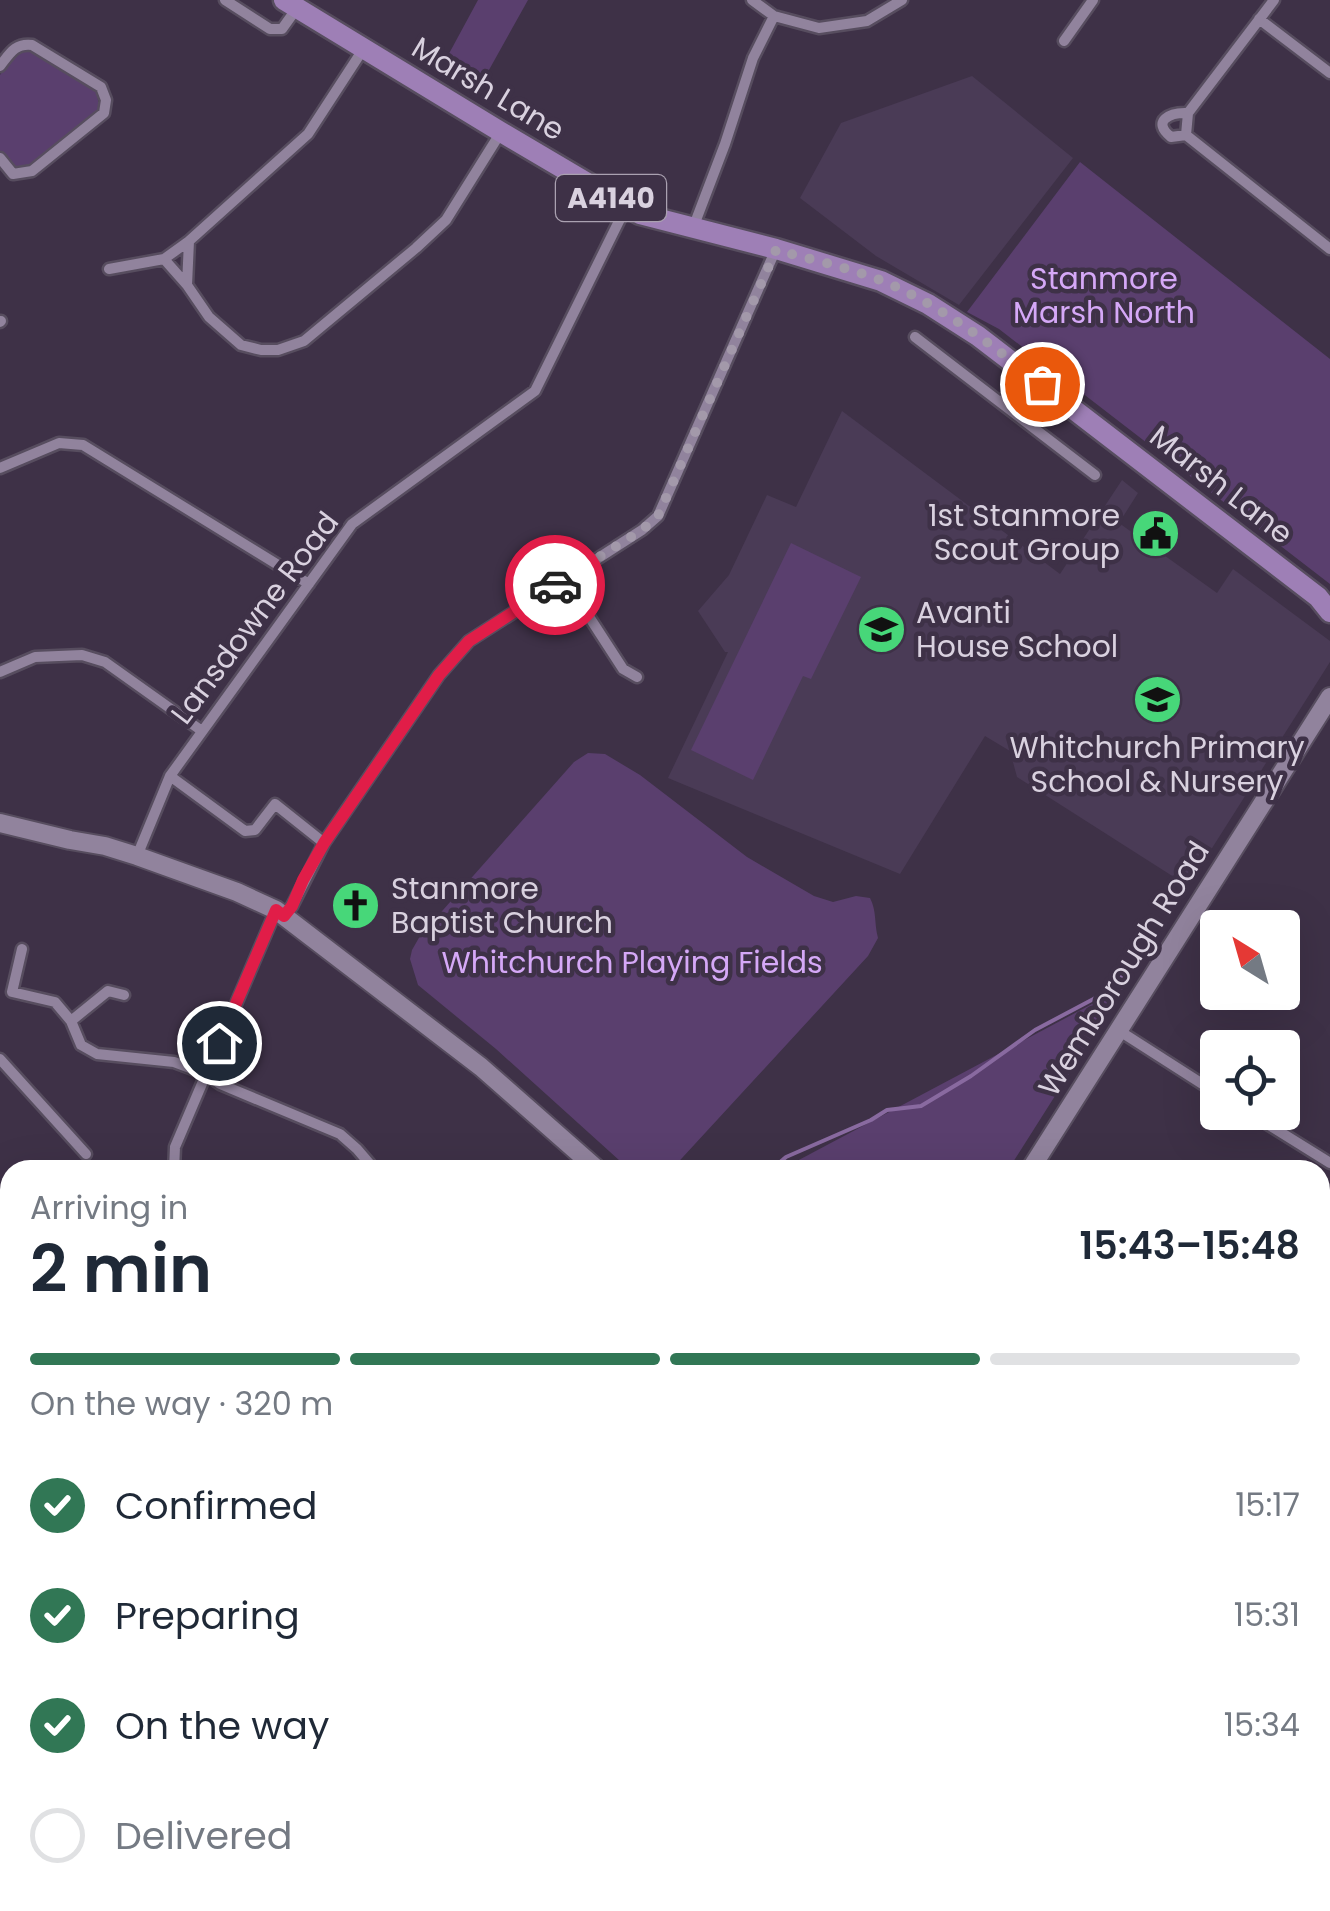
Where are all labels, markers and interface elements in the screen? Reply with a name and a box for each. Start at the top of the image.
street label: Marsh Lane [404,26,573,151]
road number: A4140 [556,175,666,221]
park label: Stanmore Marsh North [1013,257,1195,334]
pin [1000,342,1085,427]
icon: bag [1015,357,1070,412]
street label: Marsh Lane [1141,415,1302,554]
place label: 1st Stanmore Scout Group [928,494,1120,571]
street label: Lansdowne Road [160,503,349,733]
public building icon: 1st Stanmore Scout Group [1129,507,1181,559]
courier [505,535,605,635]
icon: car [528,558,583,613]
place label: Avanti House School [916,591,1118,668]
school or university icon: Avanti House School [855,604,907,656]
school or university icon: Whitchurch Primary School & Nursery [1131,673,1183,725]
place label: Whitchurch Primary School & Nursery [1009,726,1305,803]
street label: Wemborough Road [1028,833,1220,1105]
place label: Stanmore Baptist Church [391,867,613,944]
church icon: Stanmore Baptist Church [330,880,382,932]
north arrow [1200,910,1300,1010]
map controls [1200,910,1300,1130]
park label: Whitchurch Playing Fields [441,941,823,984]
pin [177,1001,262,1086]
icon: home [192,1016,247,1071]
button: locate [1200,1030,1300,1130]
text: Arriving in [30,1185,188,1230]
text: 15:43–15:48 [1079,1219,1300,1272]
text: 2 min [30,1224,212,1315]
text: On the way · 320 m [30,1381,333,1426]
icon: check [30,1478,85,1533]
text: Confirmed [115,1479,317,1532]
text: 15:17 [1235,1482,1300,1527]
icon: check [30,1588,85,1643]
text: Preparing [115,1589,300,1642]
text: 15:31 [1234,1592,1300,1637]
icon: check [30,1698,85,1753]
text: On the way [115,1699,329,1752]
text: 15:34 [1224,1702,1300,1747]
text: Delivered [115,1809,292,1862]

